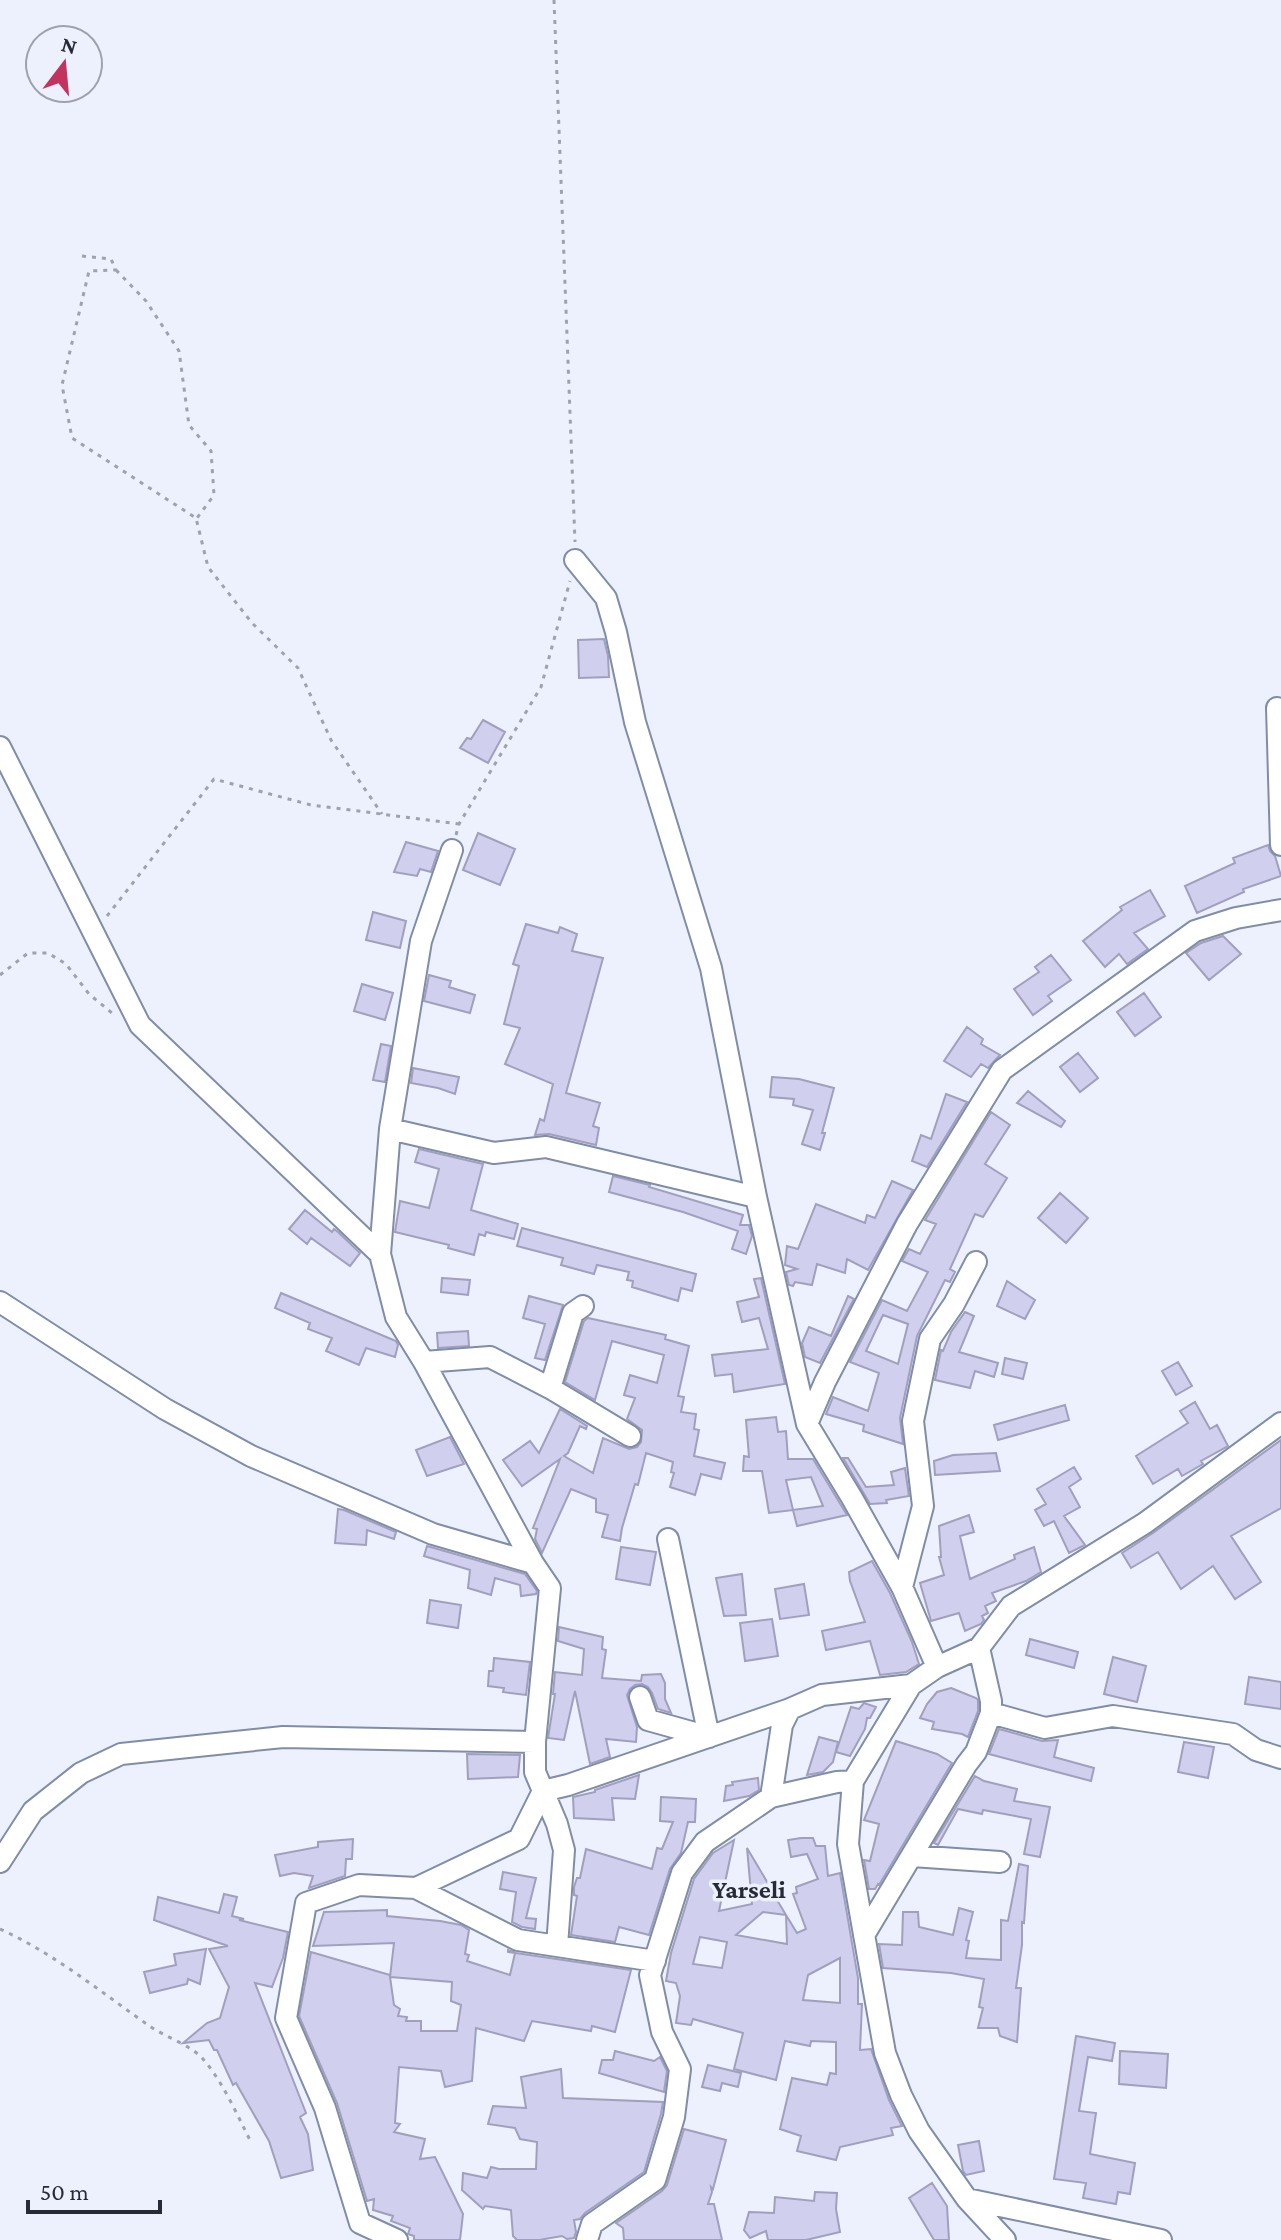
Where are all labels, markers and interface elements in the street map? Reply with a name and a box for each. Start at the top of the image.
north arrow [24,24,104,104]
text: N [59,31,80,59]
district label: Yarseli [712,1875,786,1904]
scale bar [28,2164,160,2214]
text: 50 m [40,2178,89,2205]

